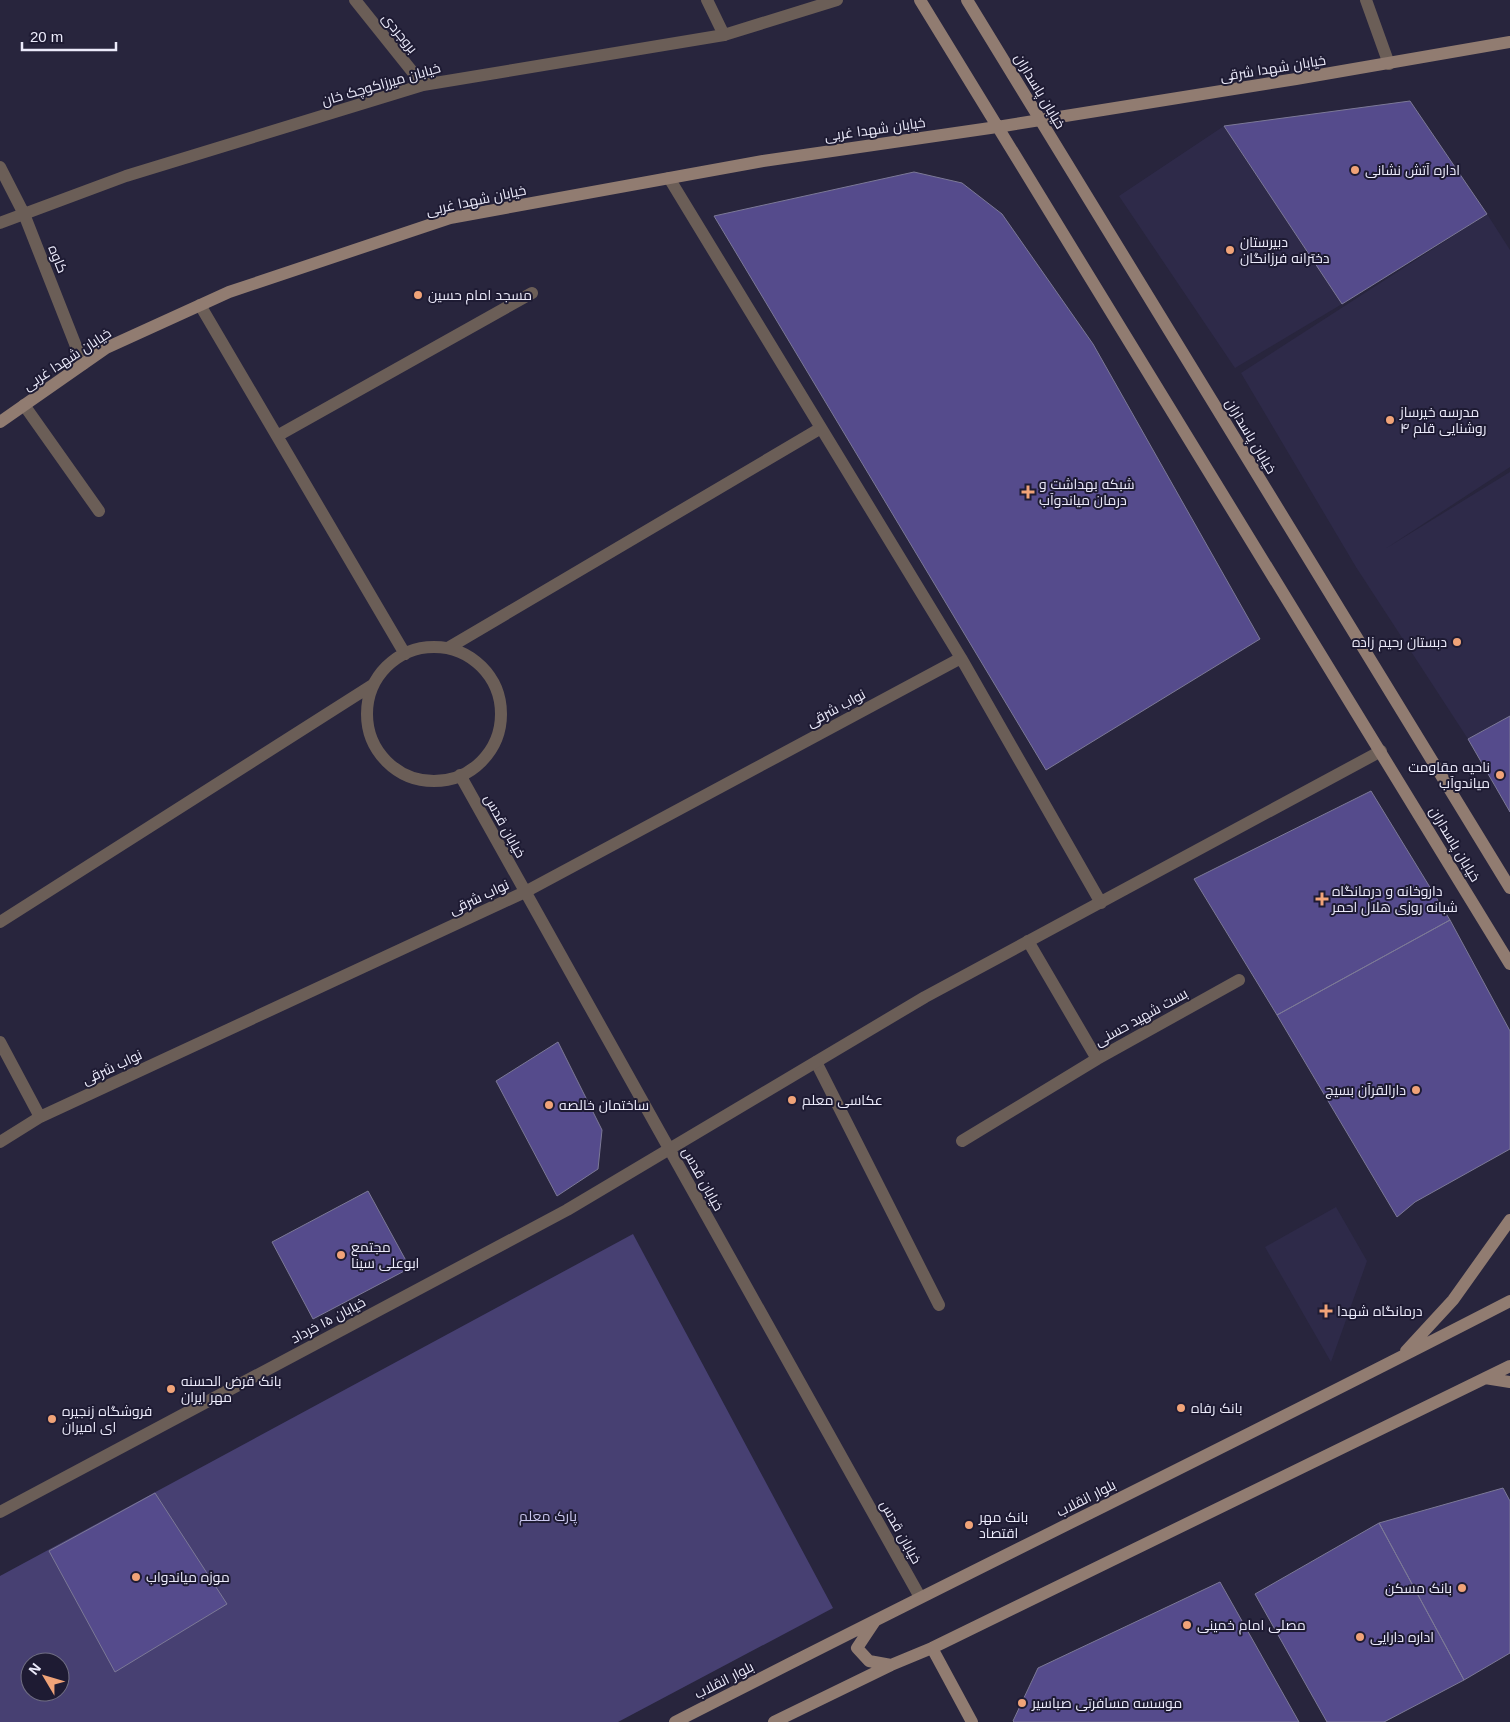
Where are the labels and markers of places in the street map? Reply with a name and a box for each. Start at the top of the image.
place label: اداره آتش نشانی [1365,162,1460,178]
marker: اداره آتش نشانی [1349,164,1361,176]
place label: دبیرستان دخترانه فرزانگان [1240,234,1330,266]
marker: دبیرستان دخترانه فرزانگان [1224,244,1236,256]
place label: مسجد امام حسین [428,287,532,305]
marker: مسجد امام حسین [412,289,424,301]
place label: مدرسه خیرساز روشنایی قلم ۴ [1399,404,1486,438]
marker: مدرسه خیرساز روشنایی قلم ۴ [1384,414,1396,426]
place label: شبکه بهداشت و درمان میاندوآب [1039,476,1135,508]
marker: شبکه بهداشت و درمان میاندوآب [1021,485,1035,499]
place label: دبستان رحیم زاده [1352,634,1447,652]
marker: دبستان رحیم زاده [1451,636,1463,648]
place label: ناحیه مقاومت میاندوآب [1408,759,1490,791]
marker: ناحیه مقاومت میاندوآب [1494,769,1506,781]
place label: داروخانه و درمانگاه شبانه روزی هلال احمر [1331,883,1458,916]
marker: داروخانه و درمانگاه شبانه روزی هلال احمر [1316,893,1328,905]
place label: دارالقرآن بسیج [1325,1082,1406,1099]
marker: دارالقرآن بسیج [1410,1084,1422,1096]
place label: عکاسی معلم [802,1092,883,1110]
marker: عکاسی معلم [786,1094,798,1106]
place label: ساختمان خالصه [559,1097,649,1113]
marker: ساختمان خالصه [543,1099,555,1111]
place label: مجتمع ابوعلی سینا [351,1239,419,1271]
marker: مجتمع ابوعلی سینا [335,1249,347,1261]
place label: درمانگاه شهدا [1337,1303,1422,1319]
marker: درمانگاه شهدا [1319,1304,1333,1318]
place label: بانک قرض الحسنه مهر ایران [181,1373,282,1405]
marker: بانک قرض الحسنه مهر ایران [165,1383,177,1395]
place label: بانک رفاه [1191,1400,1242,1416]
marker: بانک رفاه [1175,1402,1187,1414]
place label: فروشگاه زنجیره ای امیران [62,1403,152,1435]
marker: فروشگاه زنجیره ای امیران [46,1413,58,1425]
place label: بانک مهر اقتصاد [978,1509,1028,1541]
marker: بانک مهر اقتصاد [963,1519,975,1531]
place label: موزه میاندواب [146,1569,230,1585]
marker: موزه میاندواب [130,1571,142,1583]
place label: بانک مسکن [1385,1580,1452,1596]
marker: بانک مسکن [1456,1582,1468,1594]
place label: مصلی امام خمینی [1197,1617,1306,1635]
marker: مصلی امام خمینی [1181,1619,1193,1631]
place label: اداره دارایی [1370,1629,1434,1645]
marker: اداره دارایی [1354,1631,1366,1643]
place label: موسسه مسافرتی صباسیر [1031,1695,1182,1711]
marker: موسسه مسافرتی صباسیر [1016,1697,1028,1709]

